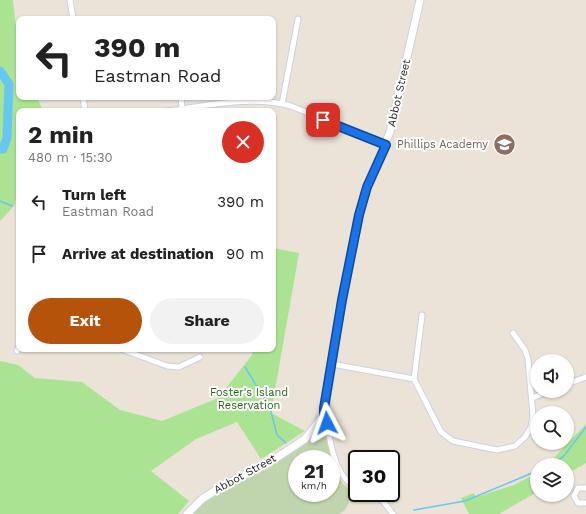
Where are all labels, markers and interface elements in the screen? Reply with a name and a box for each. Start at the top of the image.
text: 390 m [94,31,180,64]
icon: left [28,32,80,84]
street label: Abbot Street [385,58,413,128]
text: Eastman Road [94,65,221,86]
pin [306,103,340,137]
icon: arrive [312,109,334,131]
text: 2 min [28,121,94,149]
button: close [222,121,264,163]
school or university icon: Phillips Academy [491,131,517,157]
place label: Phillips Academy [397,138,488,151]
text: 480 m · 15:30 [28,150,113,165]
text: Turn left [62,186,126,204]
icon: left [28,191,50,213]
text: 390 m [217,193,264,211]
text: Eastman Road [62,204,154,219]
icon: arrive [28,243,50,265]
text: Arrive at destination [62,245,214,263]
text: 90 m [226,245,264,263]
button: Exit [28,298,142,344]
button: Share [150,298,264,344]
map controls [530,354,574,502]
button: sound [530,354,574,398]
park label: Foster's Island Reservation [210,386,288,412]
position arrow [306,402,348,444]
button: search [530,406,574,450]
speed limit sign: 30 [348,450,400,502]
street label: Abbot Street [212,451,279,496]
button: layers [530,458,574,502]
text: 21 [304,459,324,483]
text: km/h [301,480,327,491]

